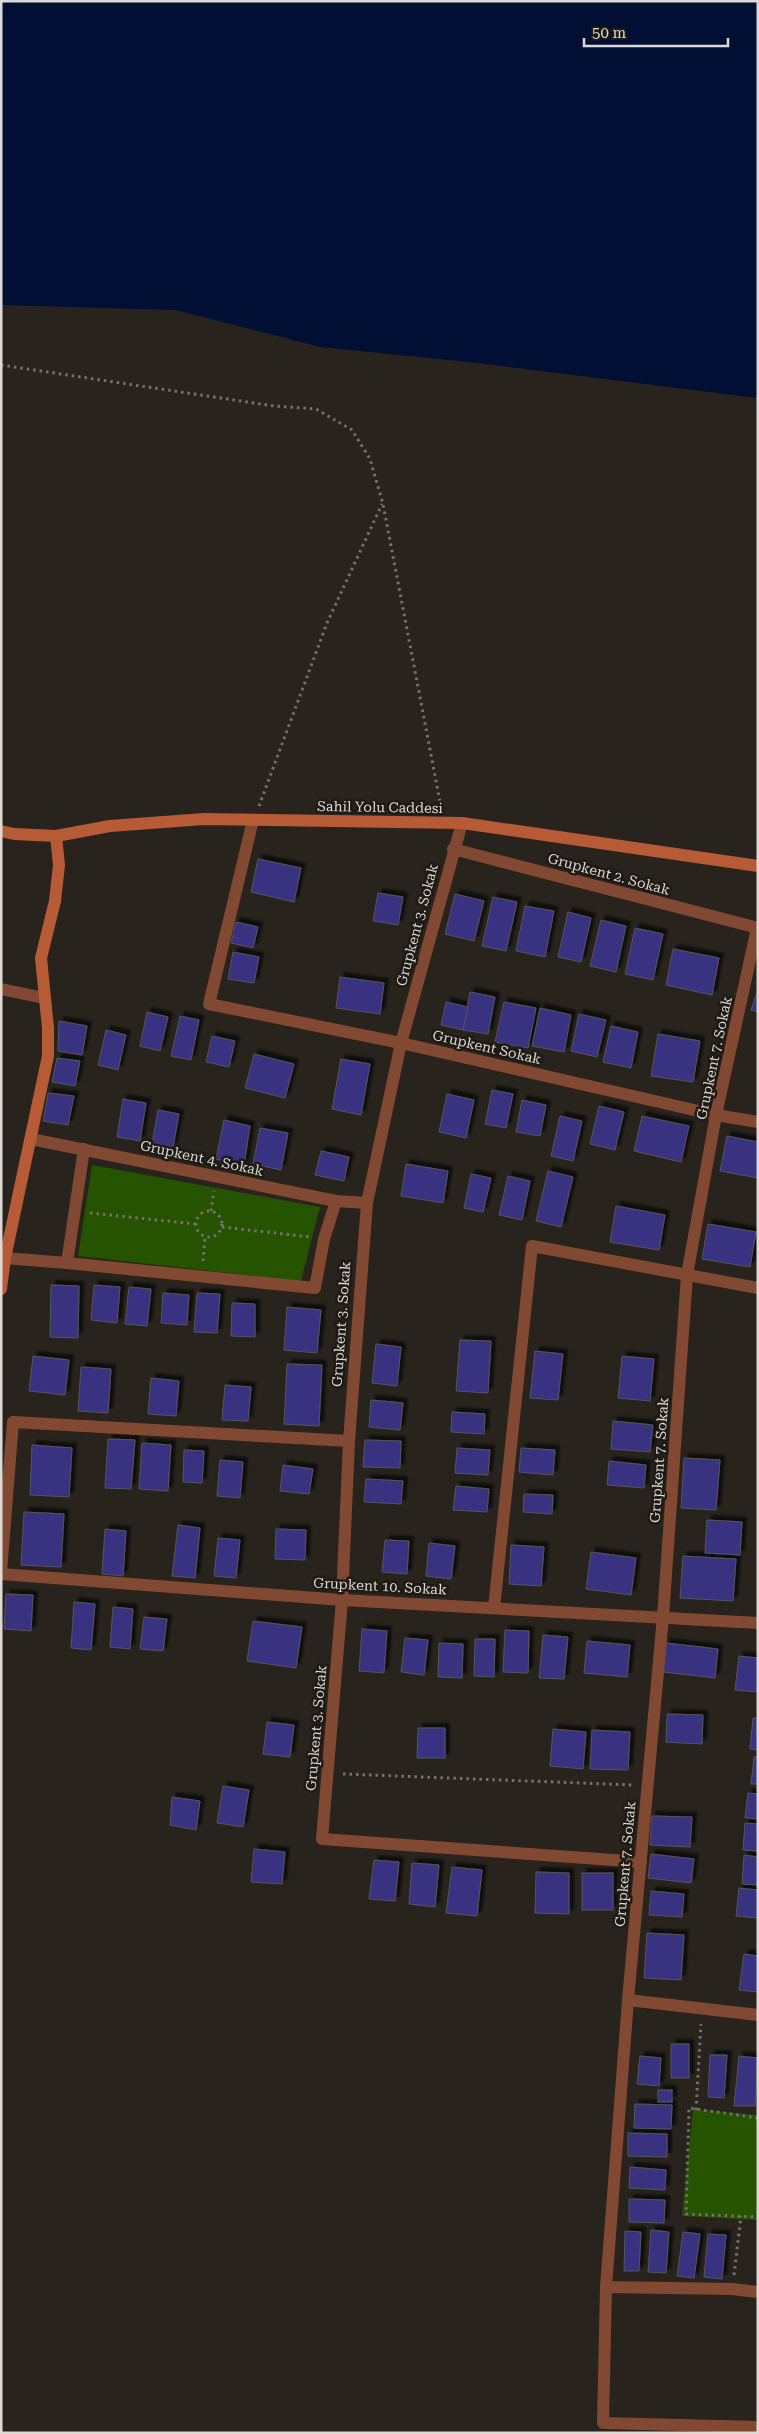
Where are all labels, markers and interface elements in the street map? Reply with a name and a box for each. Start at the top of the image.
scale bar [584,15,728,47]
text: 50 m [592,24,627,42]
street label: Sahil Yolu Caddesi [317,798,444,816]
street label: Grupkent 2. Sokak [546,850,672,898]
street label: Grupkent 3. Sokak [393,862,441,988]
street label: Grupkent 7. Sokak [693,995,735,1121]
street label: Grupkent Sokak [431,1027,543,1067]
street label: Grupkent 4. Sokak [139,1137,265,1179]
street label: Grupkent 3. Sokak [329,1261,353,1387]
street label: Grupkent 7. Sokak [647,1397,671,1523]
street label: Grupkent 10. Sokak [313,1575,447,1597]
street label: Grupkent 3. Sokak [303,1664,329,1791]
street label: Grupkent 7. Sokak [612,1800,638,1927]

